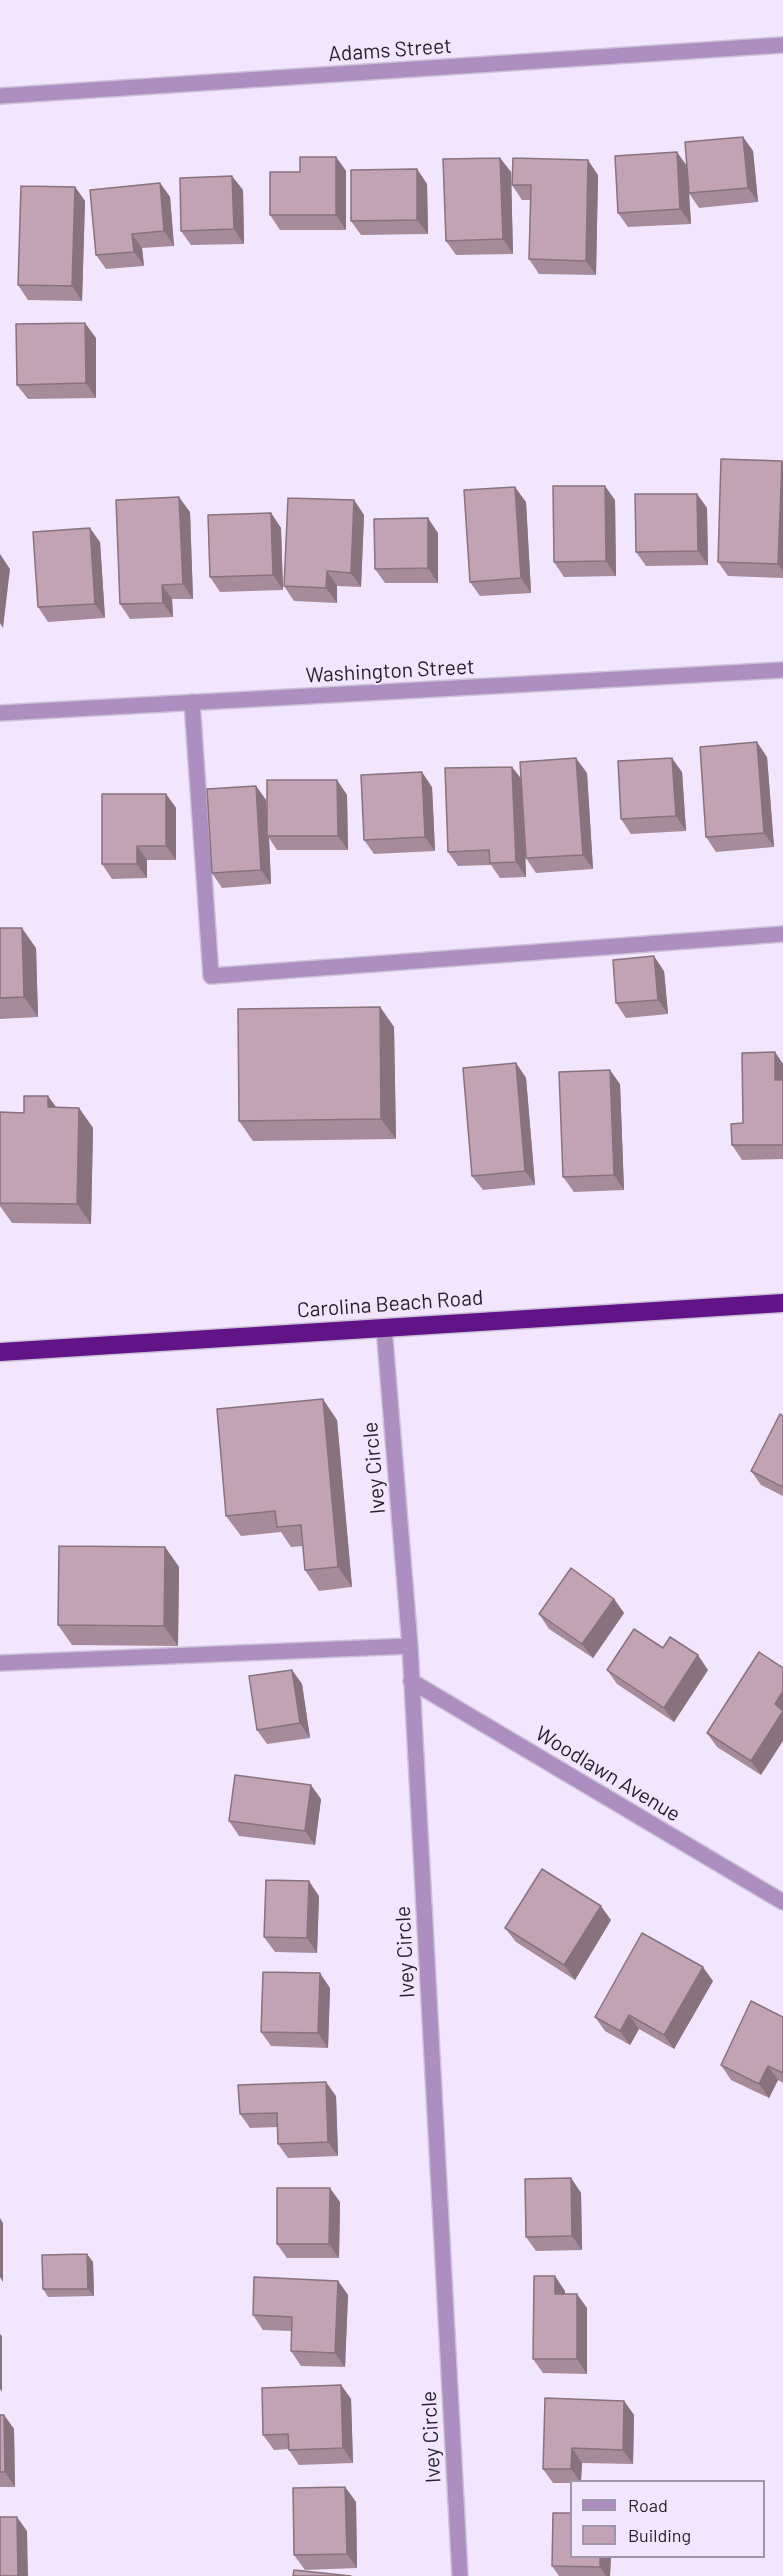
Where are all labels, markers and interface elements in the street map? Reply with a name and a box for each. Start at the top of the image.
street label: Adams Street [327,33,453,67]
street label: Washington Street [305,654,475,688]
street label: Carolina Beach Road [296,1285,484,1323]
street label: Ivey Circle [357,1421,391,1515]
street label: Woodlawn Avenue [531,1721,685,1827]
street label: Ivey Circle [390,1905,420,1999]
street label: Ivey Circle [416,2390,446,2484]
legend [570,2480,765,2558]
text: Road [628,2494,668,2516]
text: Building [628,2524,691,2546]

